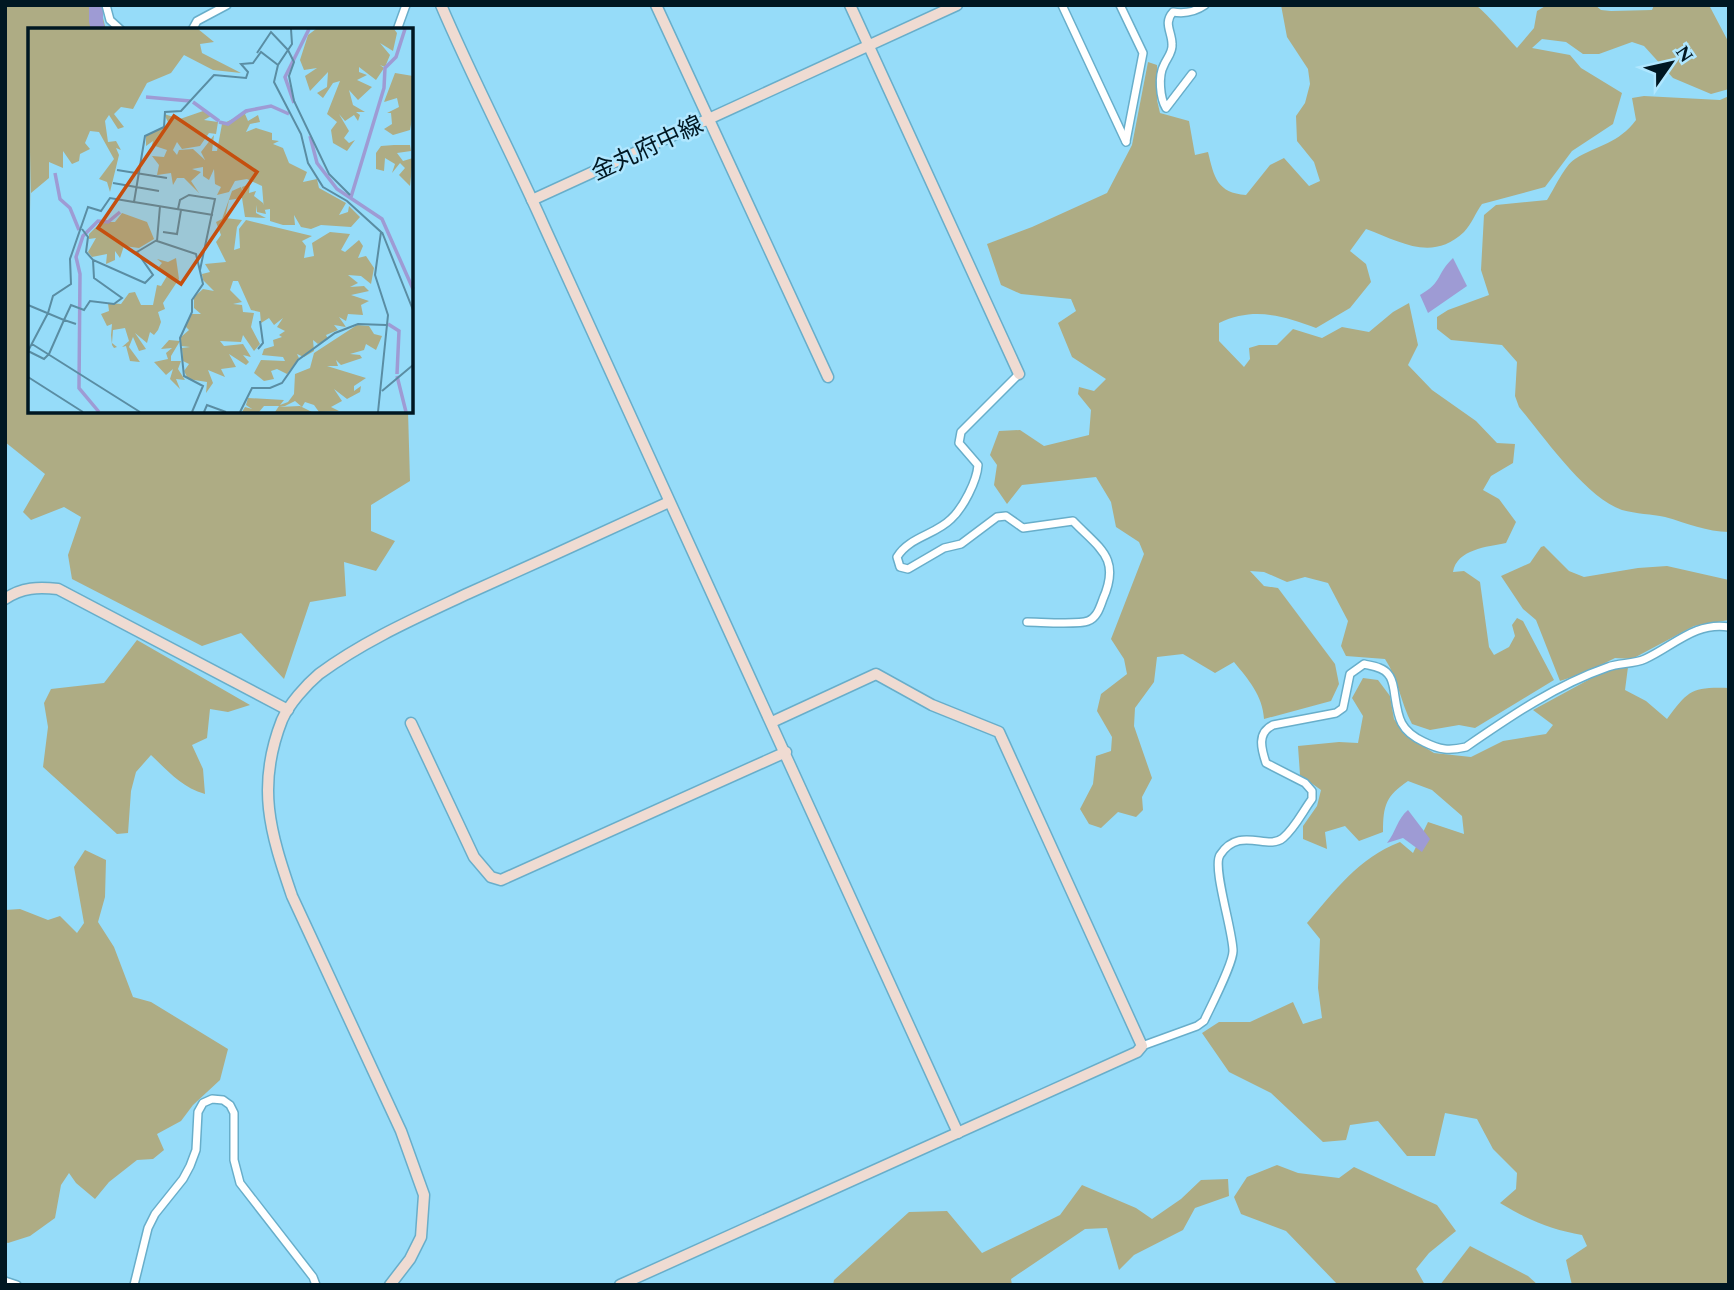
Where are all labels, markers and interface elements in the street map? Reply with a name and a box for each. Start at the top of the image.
inset map [28,28,413,413]
north arrow [1636,28,1706,98]
text: N [1667,40,1700,69]
street label: 金丸府中線 [585,107,709,191]

